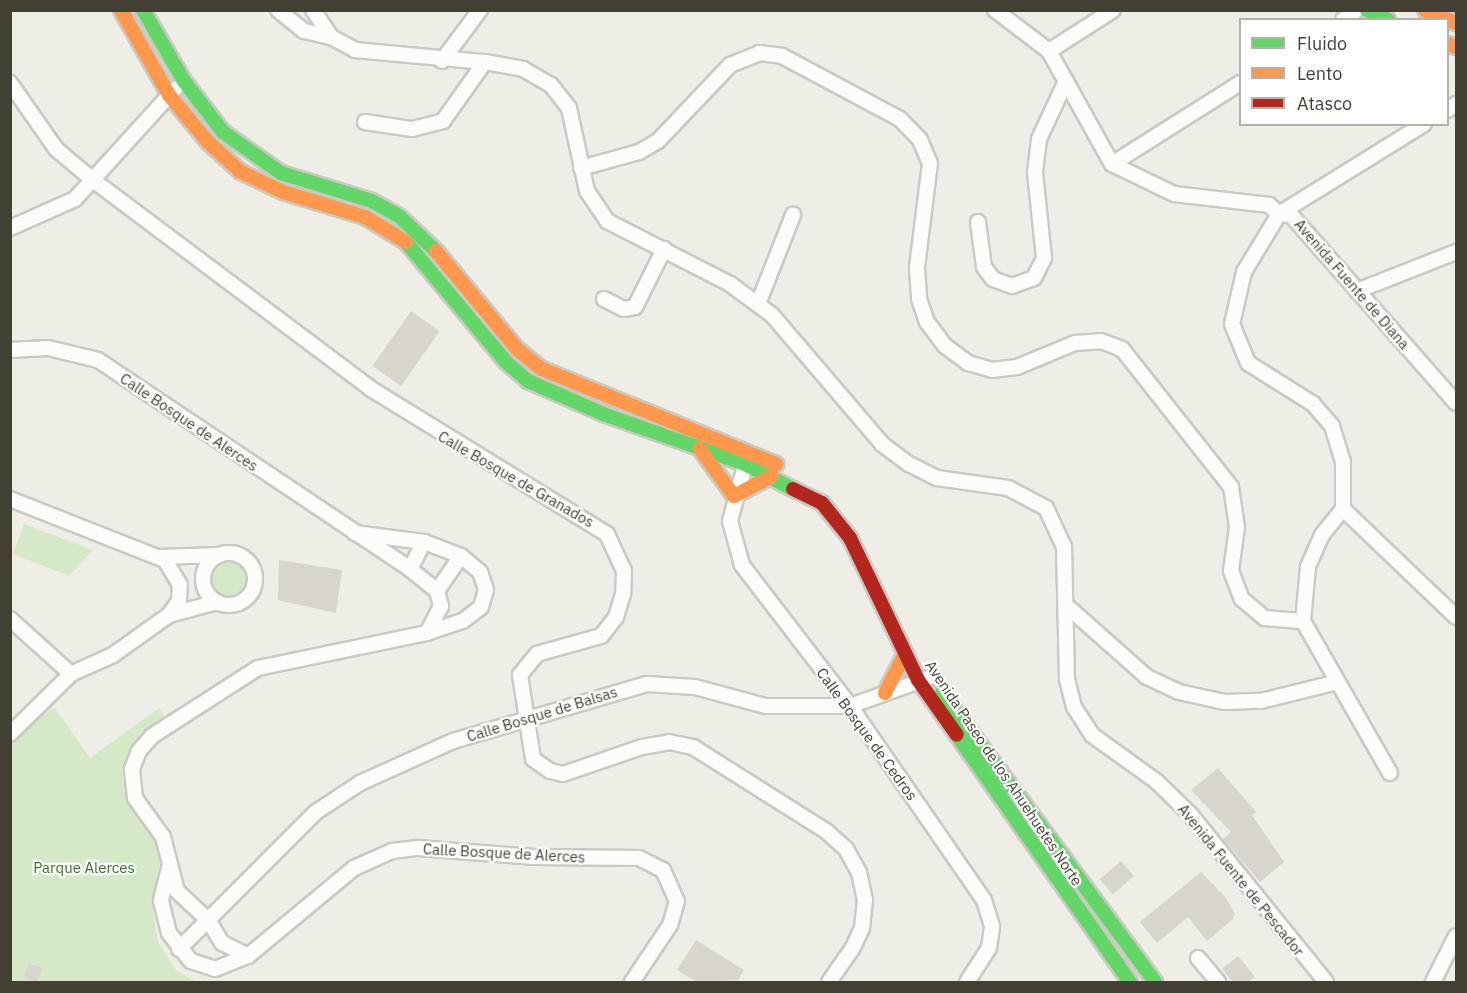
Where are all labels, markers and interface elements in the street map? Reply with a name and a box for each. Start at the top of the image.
legend [1239,18,1449,126]
text: Fluido [1297,32,1347,55]
text: Lento [1297,62,1342,85]
text: Atasco [1297,92,1352,115]
street label: Avenida Fuente de Diana [1291,215,1413,353]
street label: Calle Bosque de Alerces [117,369,261,475]
street label: Calle Bosque de Granados [435,427,597,531]
street label: Avenida Paseo de los Ahuehuetes Norte [922,657,1086,889]
street label: Calle Bosque de Cedros [813,664,921,804]
street label: Calle Bosque de Balsas [464,682,620,746]
street label: Avenida Fuente de Pescador [1174,800,1308,960]
street label: Calle Bosque de Alerces [422,840,586,866]
park label: Parque Alerces [33,859,135,877]

